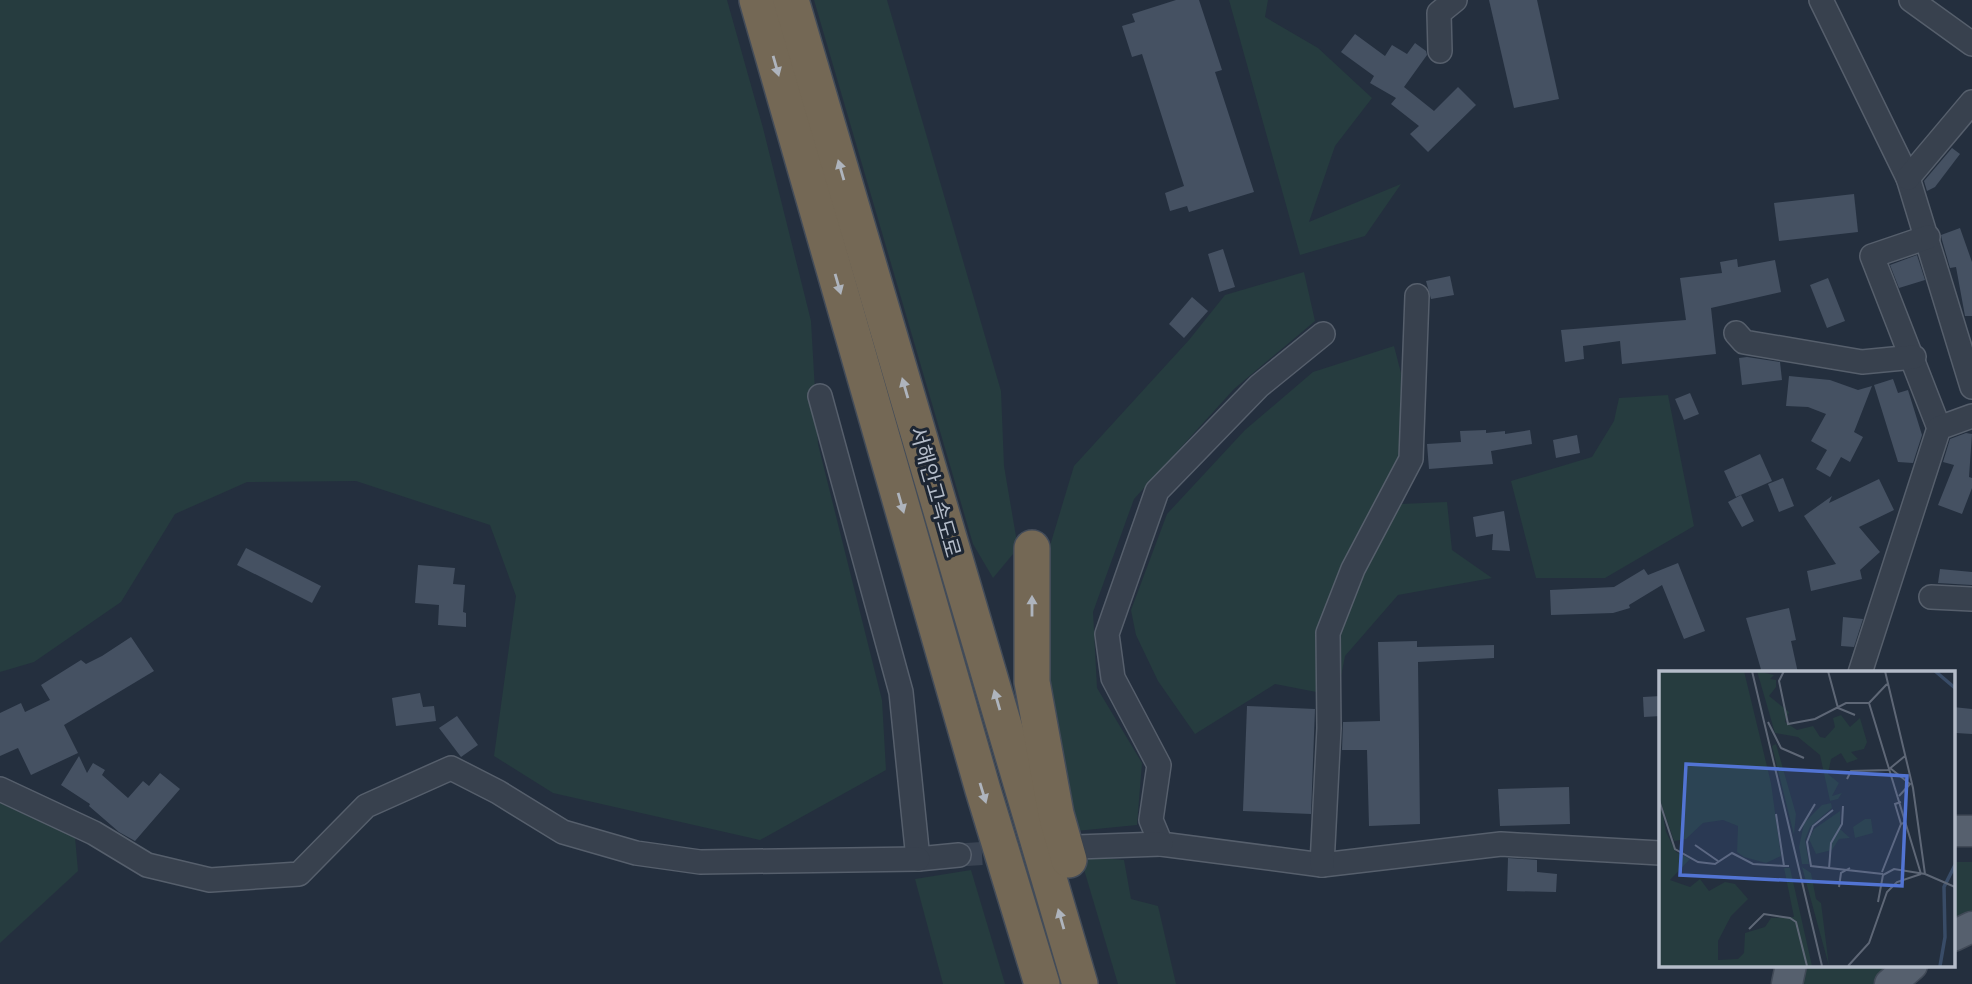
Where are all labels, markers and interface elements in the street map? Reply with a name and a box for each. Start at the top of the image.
one-way arrow [771,55,781,76]
one-way arrow [835,159,845,180]
one-way arrow [833,274,844,296]
one-way arrow [899,377,909,398]
street label: 서해안고속도로 [905,423,966,560]
one-way arrow [896,493,906,514]
one-way arrow [1026,595,1038,617]
inset map [1659,671,1954,967]
one-way arrow [991,689,1001,710]
one-way arrow [979,782,989,803]
one-way arrow [1055,908,1065,929]

